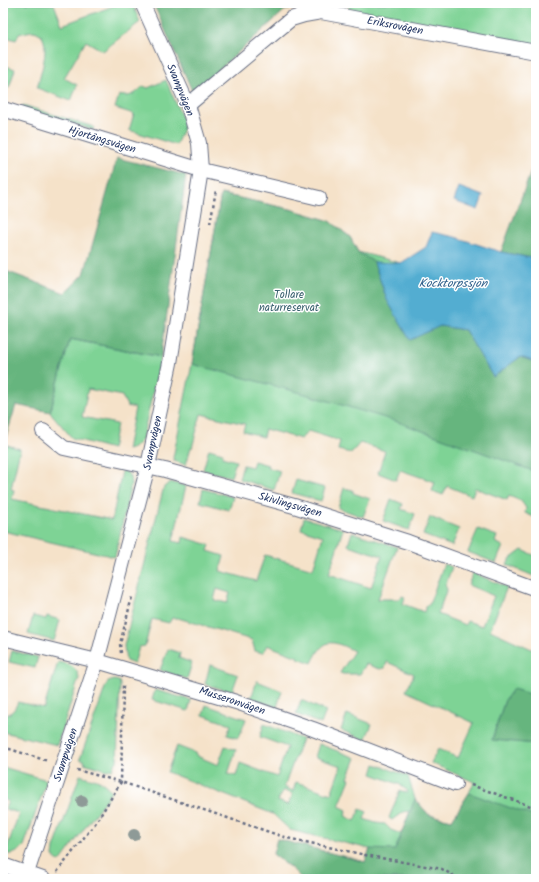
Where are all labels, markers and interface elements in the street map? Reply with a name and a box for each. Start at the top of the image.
street label: Eriksrovägen [365,12,425,40]
street label: Svampvägen [161,61,199,119]
street label: Hjortängsvägen [66,121,138,159]
water label: Kocktorpssjön [419,274,489,293]
park label: Tollare naturreservat [259,286,320,317]
street label: Svampvägen [138,414,168,472]
street label: Skivlingsvägen [256,487,324,523]
street label: Musseronvägen [197,682,268,720]
street label: Svampvägen [49,726,83,784]

